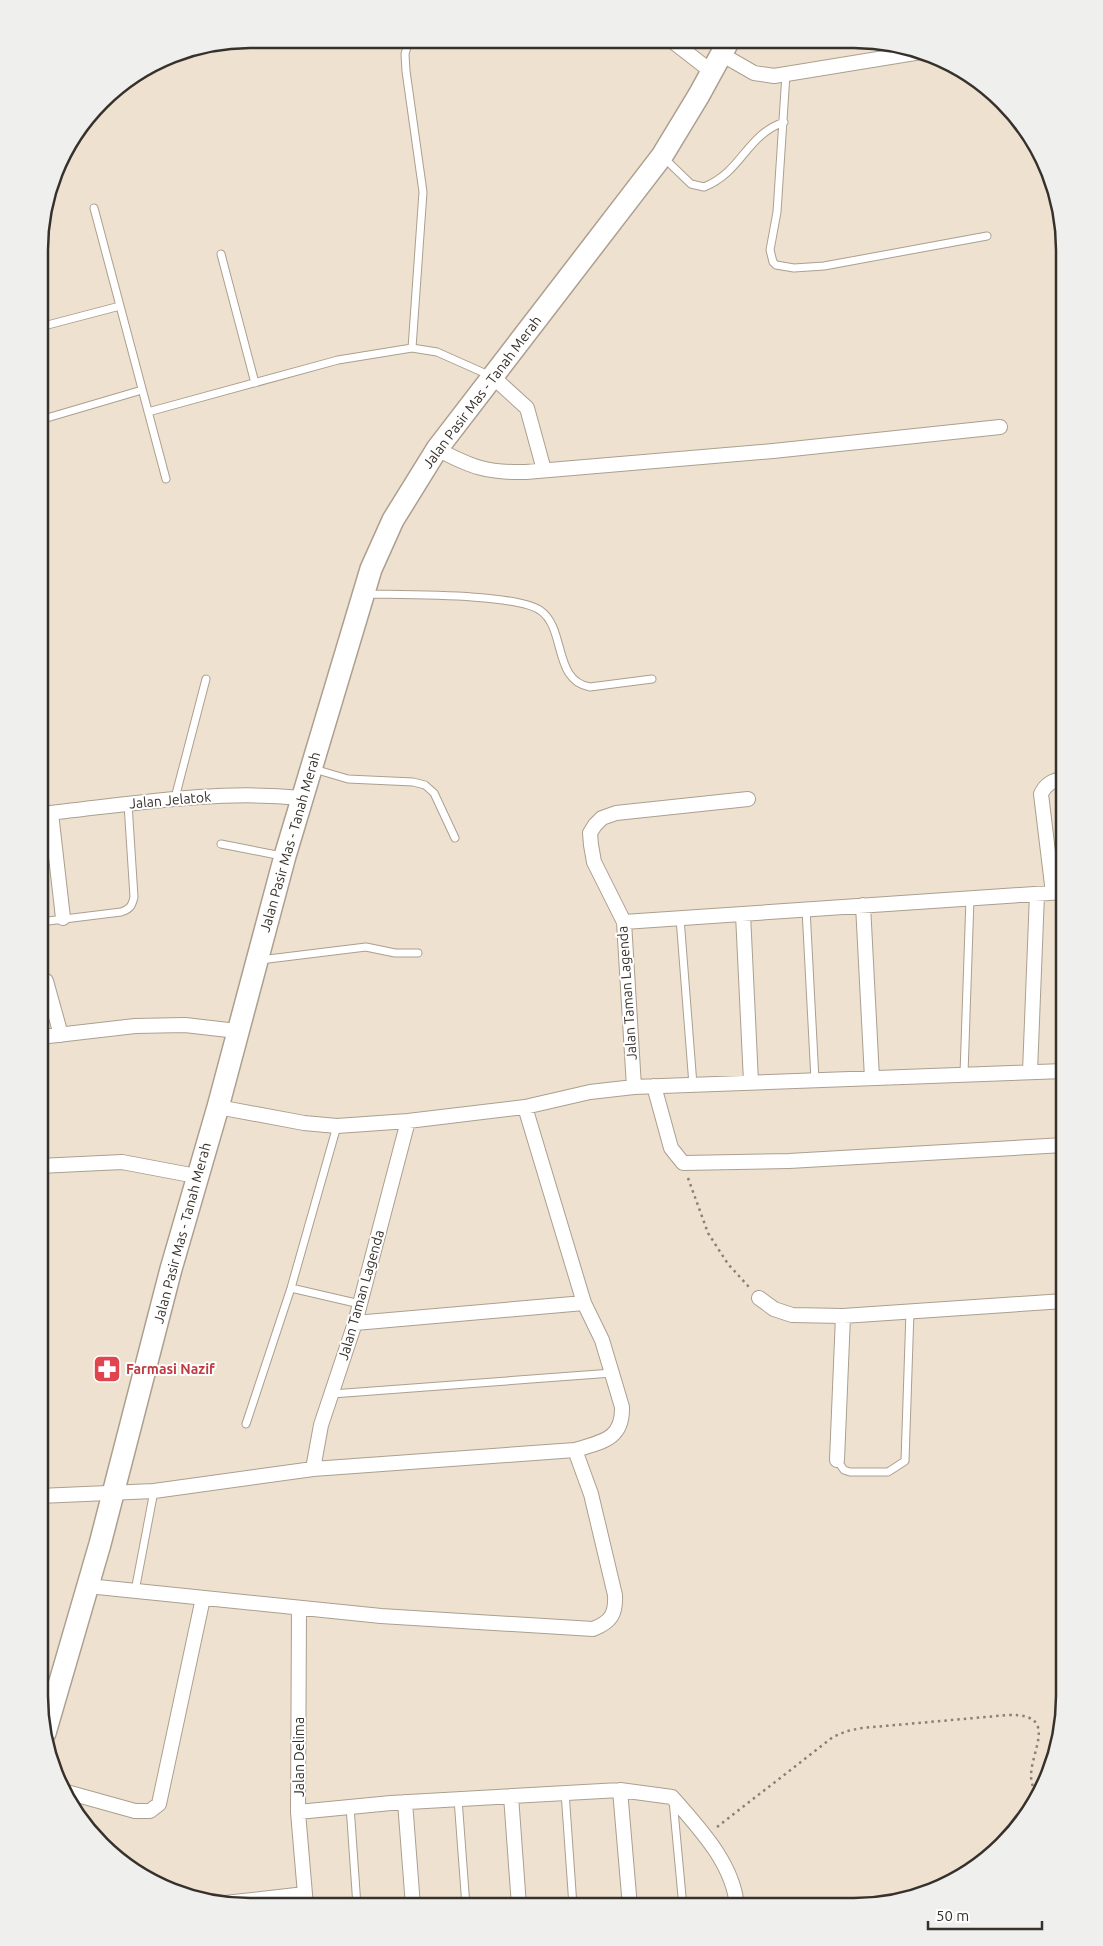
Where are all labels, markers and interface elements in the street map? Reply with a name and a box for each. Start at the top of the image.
street label: Jalan Pasir Mas - Tanah Merah [419,313,545,471]
street label: Jalan Pasir Mas - Tanah Merah [257,750,323,934]
street label: Jalan Jelatok [128,788,212,812]
street label: Jalan Taman Lagenda [614,925,640,1061]
street label: Jalan Pasir Mas - Tanah Merah [150,1141,214,1325]
street label: Jalan Taman Lagenda [335,1228,387,1362]
pharmacy icon: Farmasi Nazif [92,1354,122,1384]
place label: Farmasi Nazif [126,1361,215,1377]
street label: Jalan Delima [291,1717,307,1797]
scale bar [928,1898,1042,1930]
text: 50 m [936,1907,969,1924]

